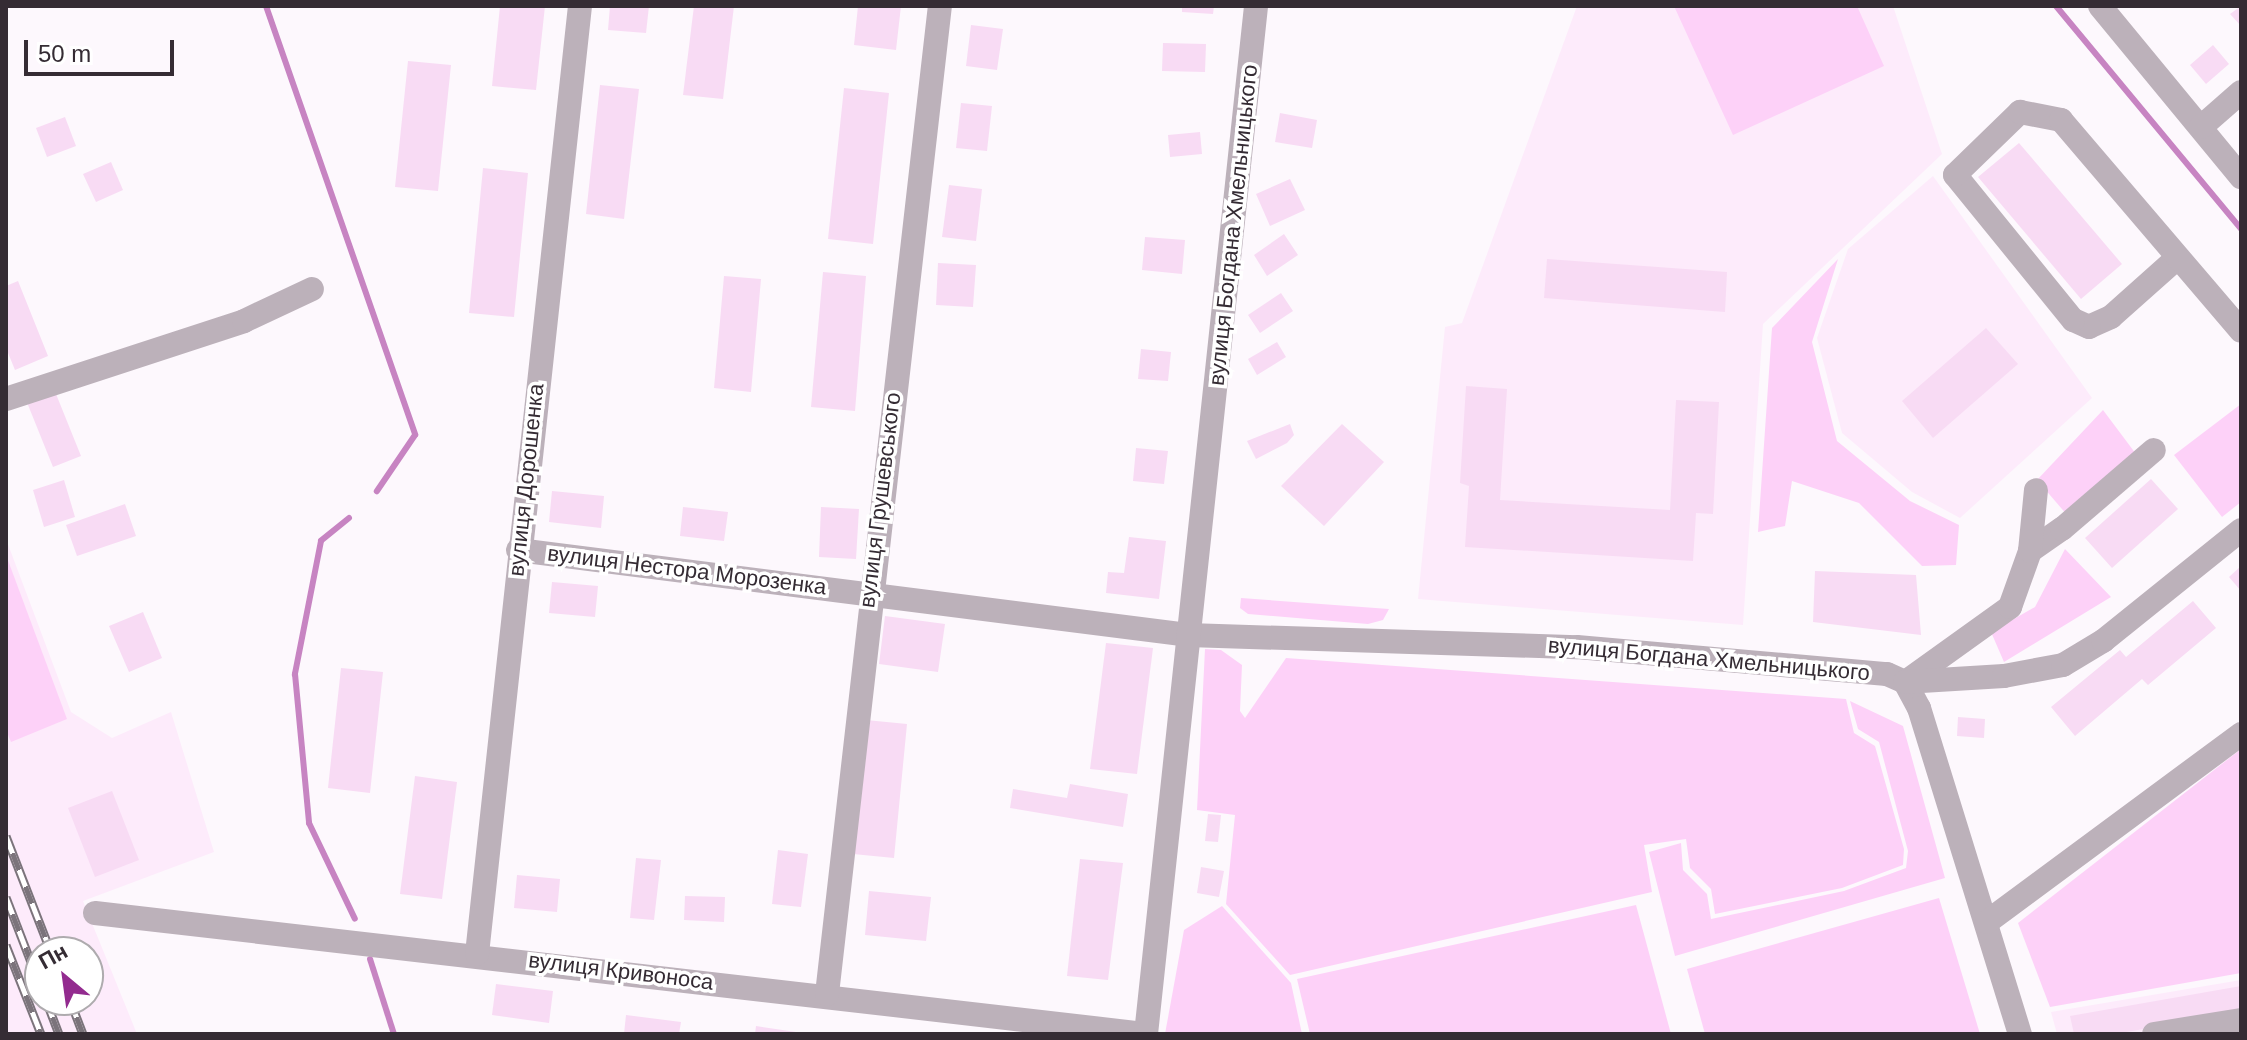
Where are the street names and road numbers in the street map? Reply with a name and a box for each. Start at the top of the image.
street label: вулиця Богдана Хмельницького [1203,63,1263,387]
street label: вулиця Дорошенка [503,382,549,578]
street label: вулиця Грушевського [854,391,906,609]
street label: вулиця Нестора Морозенка [546,540,828,600]
street label: вулиця Богдана Хмельницького [1547,632,1871,686]
street label: вулиця Кривоноса [527,947,715,995]

